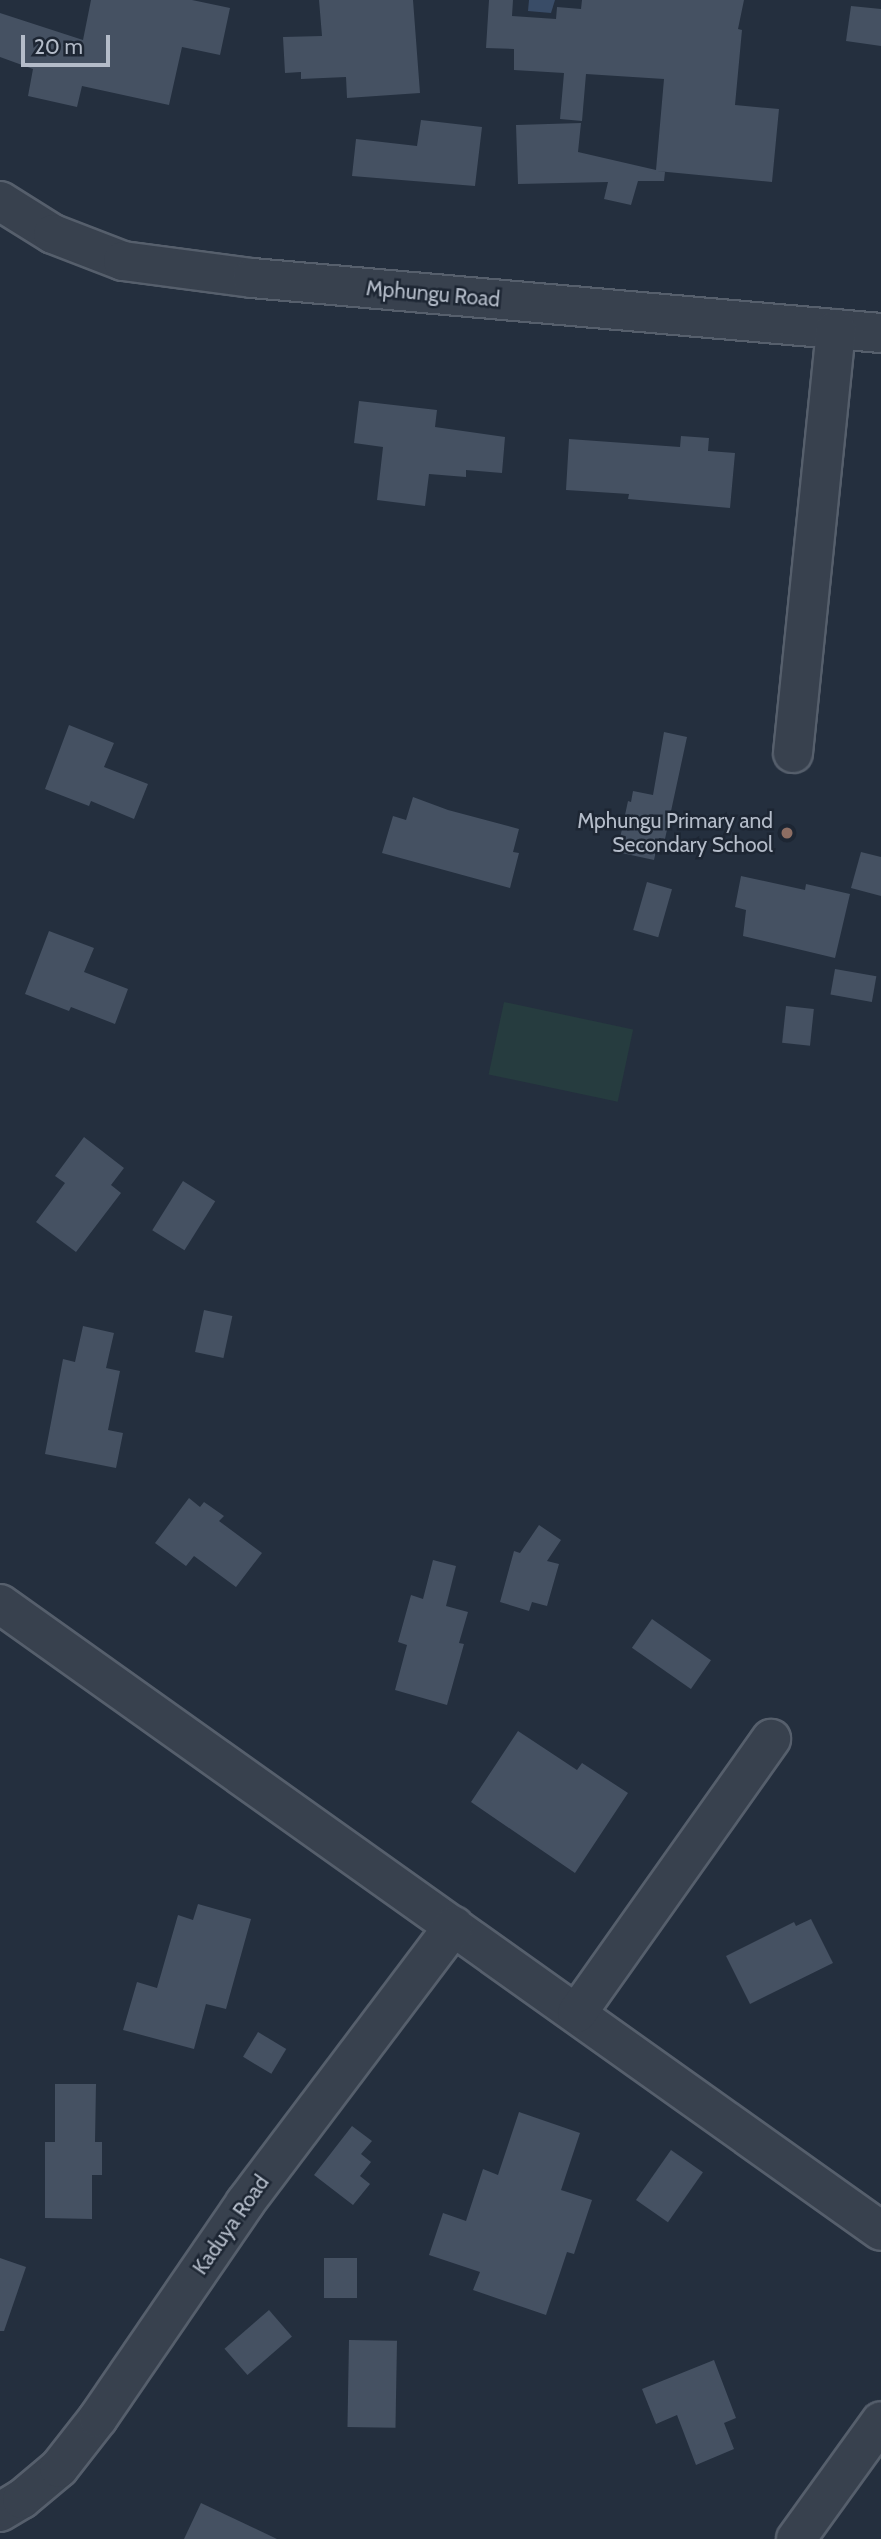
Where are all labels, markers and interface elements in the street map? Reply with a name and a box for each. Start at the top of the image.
scale bar [24,21,114,65]
text: 20 m [34,34,83,59]
street label: Mphungu Road [365,276,501,312]
place label: Mphungu Primary and Secondary School [577,808,773,858]
marker: Mphungu Primary and Secondary School [779,825,795,841]
street label: Kaduya Road [188,2170,274,2280]

